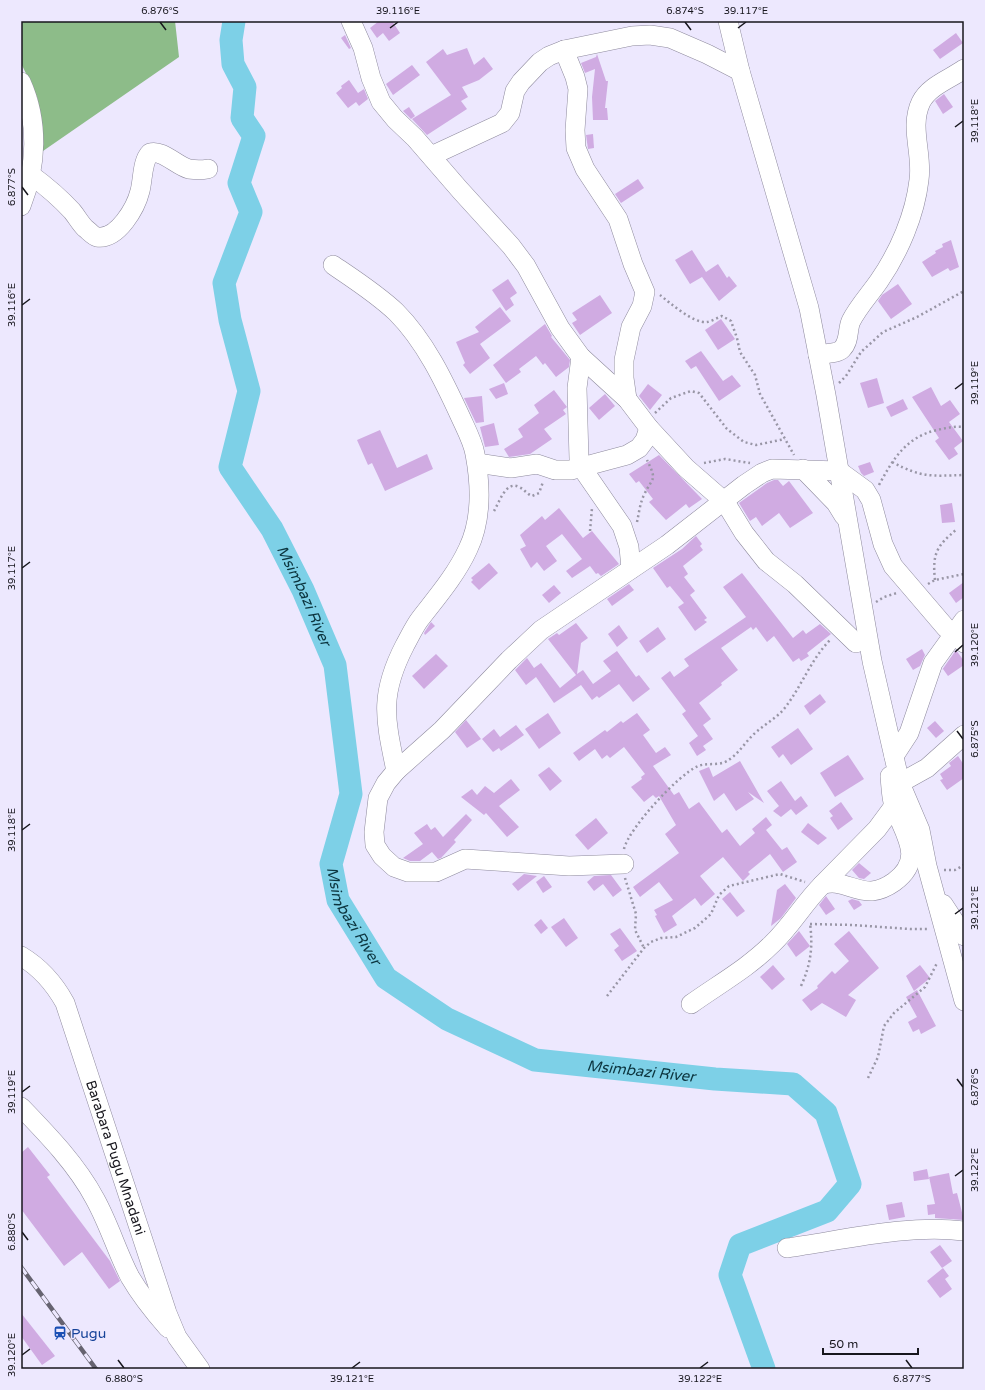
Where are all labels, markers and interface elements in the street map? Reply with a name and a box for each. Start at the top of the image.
text: 6.876°S [141,5,179,17]
text: 39.116°E [376,5,420,17]
text: 6.874°S [666,5,704,17]
text: 39.117°E [724,5,768,17]
text: 39.118°E [969,99,981,143]
text: 6.877°S [6,168,18,206]
text: 39.116°E [6,283,18,327]
text: 39.119°E [969,361,981,405]
water label: Msimbazi River [273,543,336,651]
text: 39.117°E [6,546,18,590]
text: 39.120°E [969,623,981,667]
text: 6.875°S [969,720,981,758]
text: 39.118°E [6,808,18,852]
water label: Msimbazi River [323,865,386,970]
text: 39.121°E [969,886,981,930]
water label: Msimbazi River [586,1057,698,1086]
text: 6.876°S [969,1068,981,1106]
text: 39.119°E [6,1070,18,1114]
street label: Barabara Pugu Mnadani [82,1078,149,1237]
text: 39.122°E [969,1148,981,1192]
text: 6.880°S [6,1213,18,1251]
station icon: Pugu [52,1325,68,1341]
place label: Pugu [71,1325,106,1342]
scale bar [823,1330,918,1356]
text: 39.120°E [6,1333,18,1377]
text: 50 m [829,1337,858,1351]
text: 6.880°S [105,1373,143,1385]
text: 39.121°E [330,1373,374,1385]
text: 39.122°E [678,1373,722,1385]
text: 6.877°S [893,1373,931,1385]

